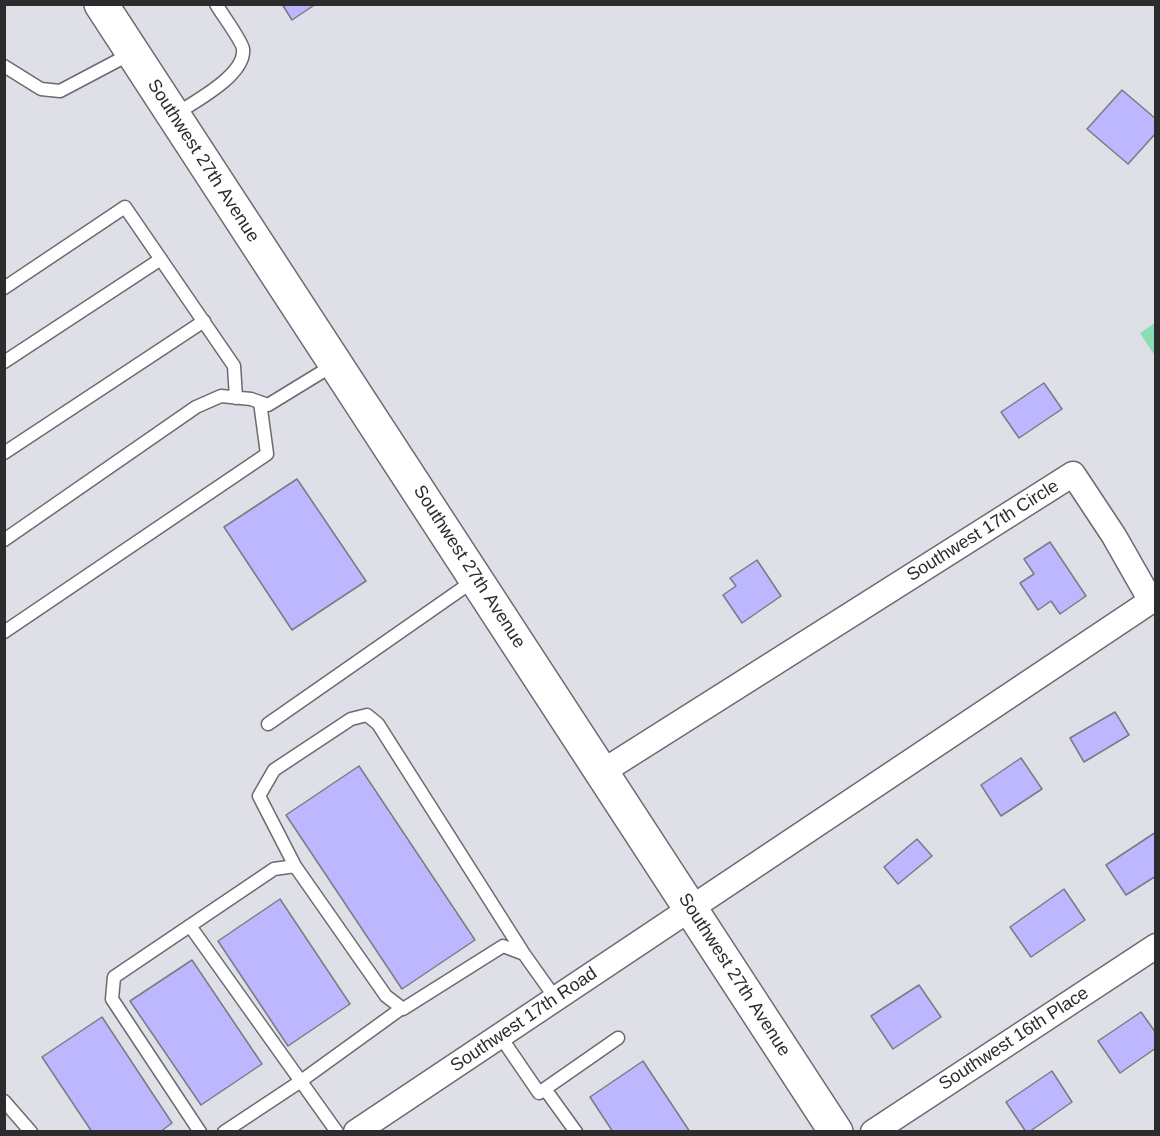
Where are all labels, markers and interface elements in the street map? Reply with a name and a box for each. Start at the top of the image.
street label: Southwest 27th Avenue [142,76,264,246]
street label: Southwest 17th Circle [903,475,1063,587]
street label: Southwest 27th Avenue [408,482,530,652]
street label: Southwest 27th Avenue [673,890,795,1060]
street label: Southwest 17th Road [447,963,601,1077]
street label: Southwest 16th Place [935,983,1093,1095]

